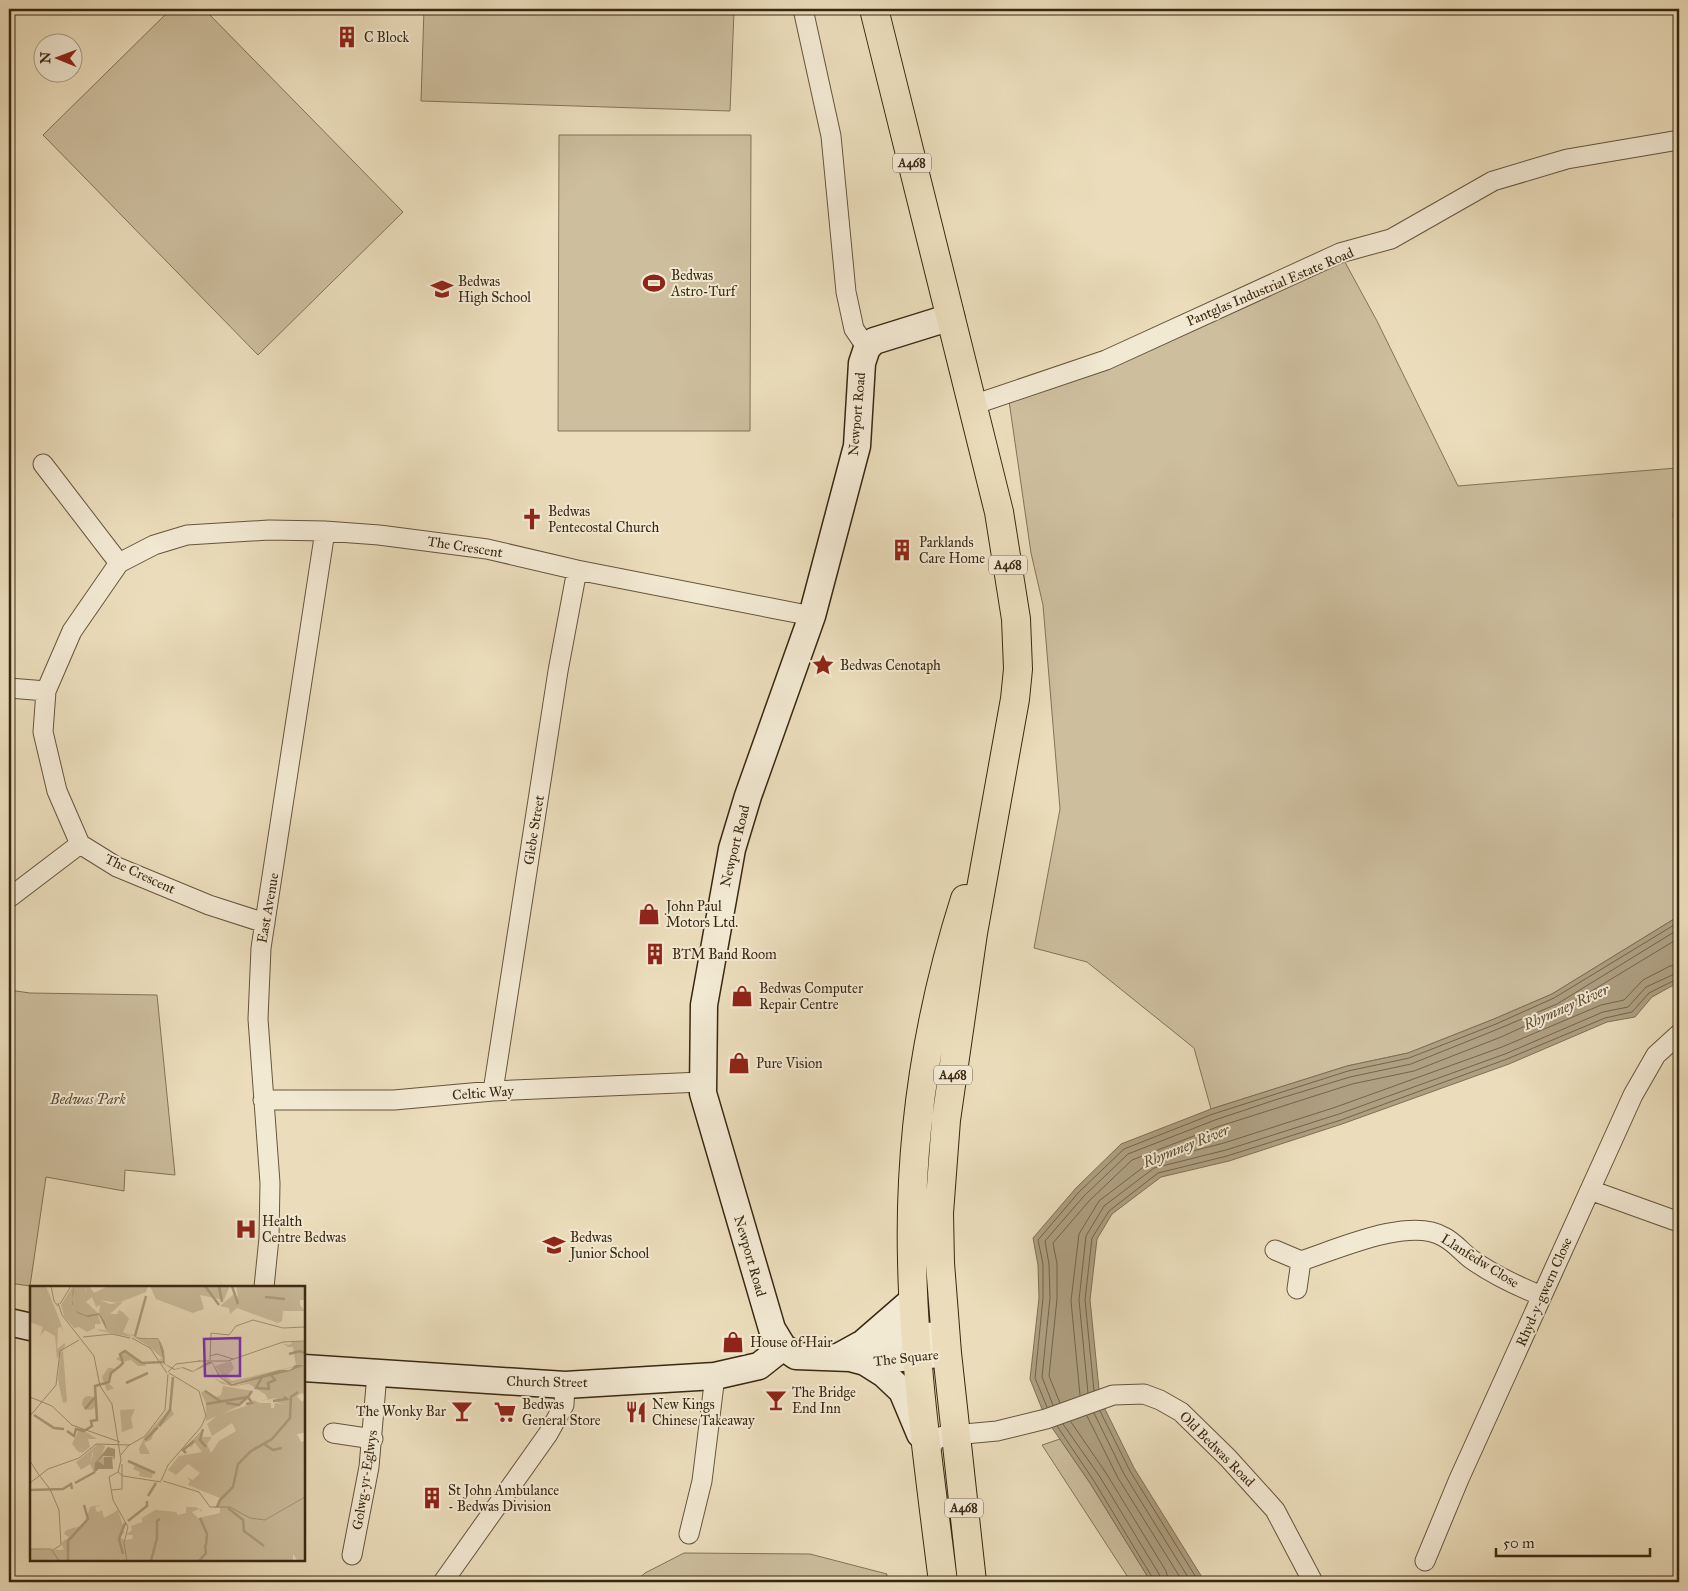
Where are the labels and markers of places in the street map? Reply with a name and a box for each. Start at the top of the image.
building icon: C Block [334,24,360,50]
place label: C Block [364,29,410,46]
place label: Bedwas Astro-Turf [670,267,738,300]
sports icon: Bedwas Astro-Turf [641,270,667,296]
place label: Bedwas High School [458,273,531,306]
school or university icon: Bedwas High School [429,276,455,302]
place label: Bedwas Pentecostal Church [548,503,659,536]
church icon: Bedwas Pentecostal Church [519,506,545,532]
place label: Parklands Care Home [919,534,985,567]
building icon: Parklands Care Home [889,537,915,563]
place icon: Bedwas Cenotaph [810,652,836,678]
place label: Bedwas Cenotaph [840,657,941,674]
place label: John Paul Motors Ltd. [664,898,738,931]
shop icon: John Paul Motors Ltd. [636,901,662,927]
building icon: BTM Band Room [642,941,668,967]
place label: BTM Band Room [672,946,777,963]
place label: Bedwas Computer Repair Centre [759,980,864,1013]
shop icon: Bedwas Computer Repair Centre [729,983,755,1009]
shop icon: Pure Vision [726,1050,752,1076]
place label: Pure Vision [756,1055,823,1072]
place label: Health Centre Bedwas [262,1213,346,1246]
hospital icon: Health Centre Bedwas [233,1216,259,1242]
place label: Bedwas Junior School [568,1229,649,1263]
school or university icon: Bedwas Junior School [541,1232,567,1258]
shop icon: House of Hair [720,1329,746,1355]
place label: House of Hair [750,1334,833,1351]
place label: The Bridge End Inn [792,1384,856,1417]
bar icon: The Bridge End Inn [763,1387,789,1413]
place label: Bedwas General Store [522,1396,601,1429]
place label: New Kings Chinese Takeaway [652,1396,755,1429]
bar icon: The Wonky Bar [449,1398,475,1424]
supermarket icon: Bedwas General Store [492,1399,518,1425]
restaurant icon: New Kings Chinese Takeaway [623,1399,649,1425]
place label: The Wonky Bar [356,1403,447,1420]
place label: St John Ambulance - Bedwas Division [448,1482,559,1515]
building icon: St John Ambulance - Bedwas Division [419,1485,445,1511]

